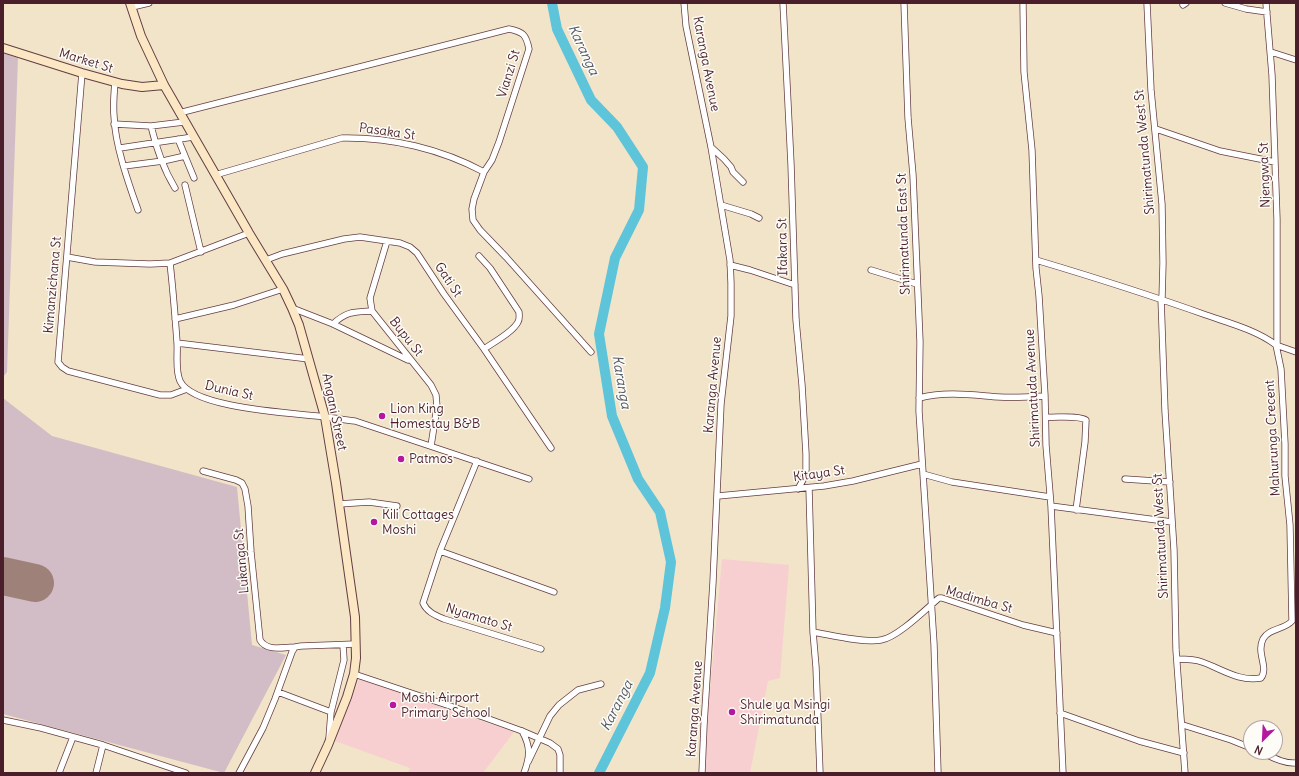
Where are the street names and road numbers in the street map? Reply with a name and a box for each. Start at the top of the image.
street label: Karanga Avenue [689,15,723,113]
street label: Market St [57,45,115,77]
street label: Vianzi St [494,48,524,100]
street label: Shirimatunda West St [1132,89,1158,215]
street label: Pasaka St [358,120,416,144]
street label: Njengwa St [1256,142,1274,208]
street label: Shirimatunda East St [894,173,914,295]
street label: Ifakara St [775,218,791,276]
street label: Kimanzichana St [41,236,65,334]
street label: Gati St [431,260,465,300]
street label: Bupu St [386,314,426,360]
street label: Shirimatuda Avenue [1022,329,1044,447]
street label: Karanga Avenue [701,336,725,434]
street label: Angani Street [318,372,350,452]
street label: Dunia St [203,378,255,404]
street label: Mahurunga Crecent [1262,379,1284,497]
street label: Kitaya St [792,463,846,485]
street label: Shirimatunda West St [1150,473,1172,599]
street label: Lukanga St [231,528,253,594]
street label: Madimba St [944,583,1014,617]
street label: Nyamato St [444,600,514,636]
street label: Karanga Avenue [684,660,706,758]

